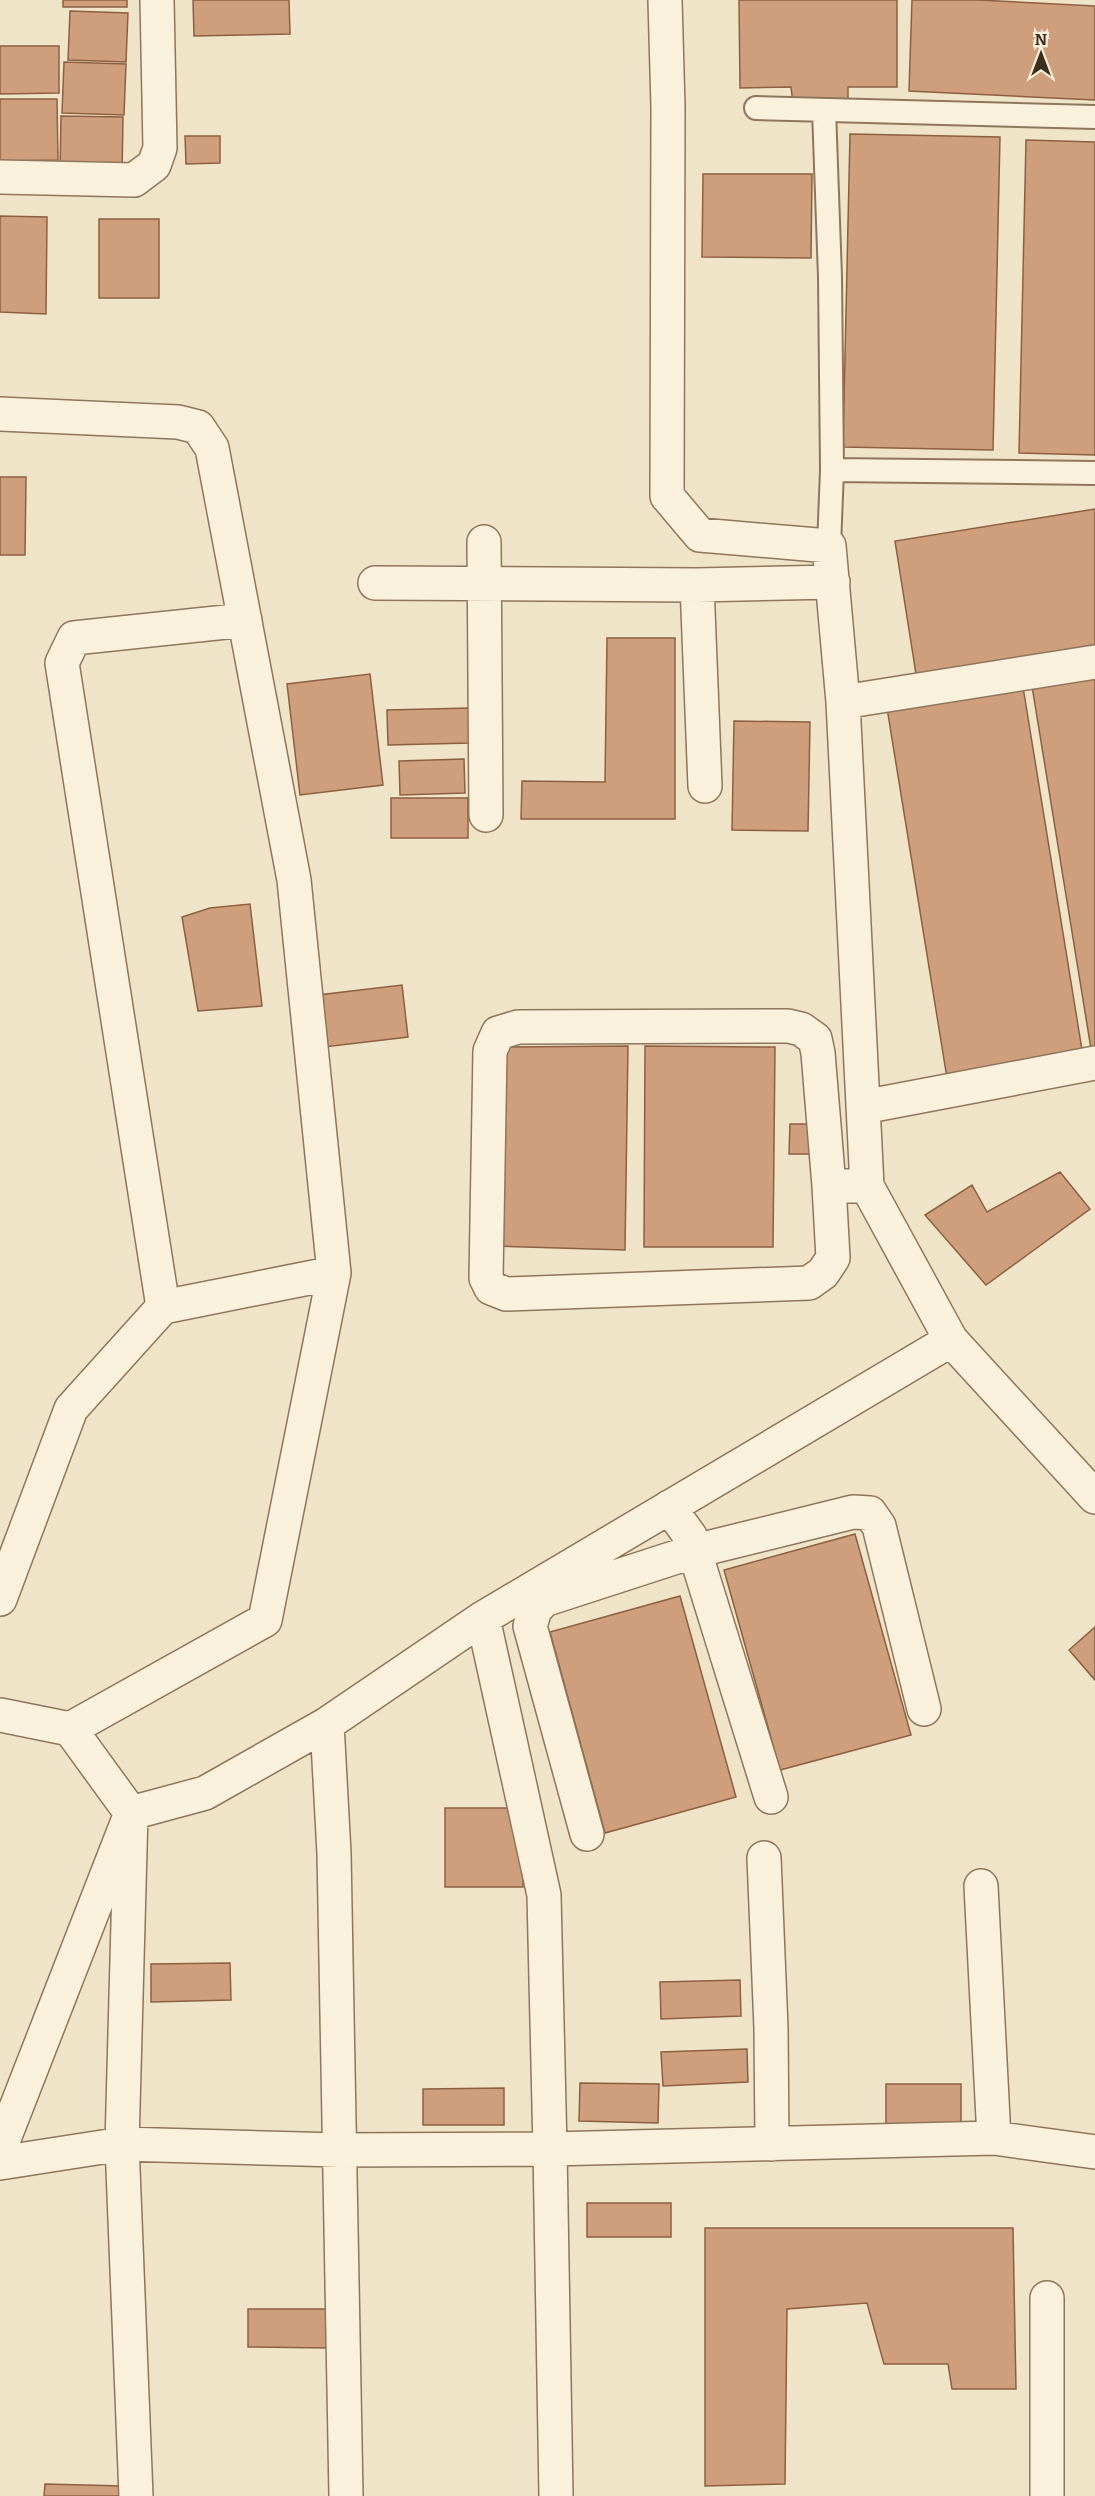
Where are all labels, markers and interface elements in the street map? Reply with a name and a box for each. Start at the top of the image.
north arrow [1011,24,1071,84]
text: N [1035,30,1047,49]

